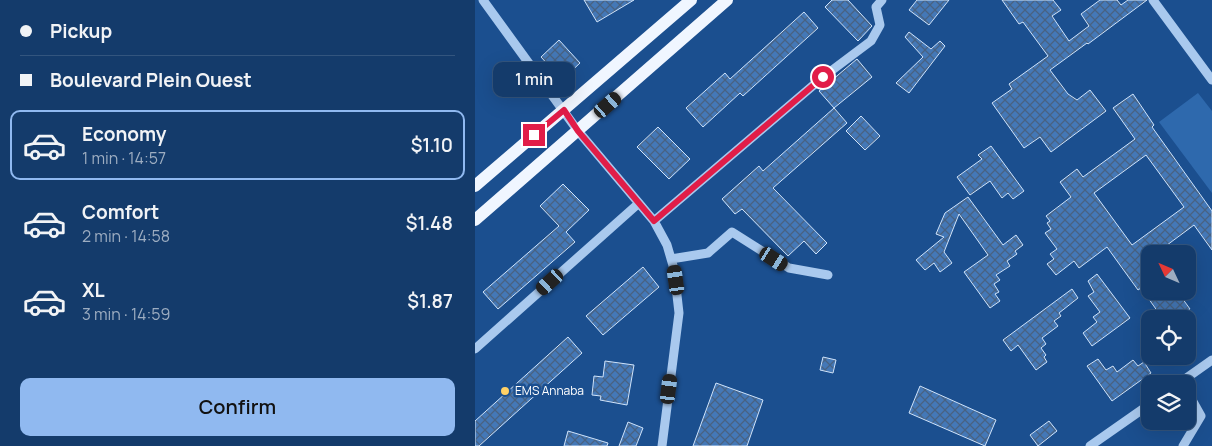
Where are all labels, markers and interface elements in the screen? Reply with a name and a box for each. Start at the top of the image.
text: Pickup [50,18,112,44]
callout: 1 min [493,62,575,98]
route start [812,66,834,88]
text: Boulevard Plein Ouest [50,67,252,93]
text: 1 min [515,68,553,90]
car [591,89,624,121]
text: Economy [82,121,166,147]
icon: car [22,123,67,168]
route end [523,124,545,146]
text: $1.10 [411,132,453,158]
text: 1 min · 14:57 [82,147,166,169]
text: Comfort [82,199,159,225]
icon: car [22,201,67,246]
text: $1.48 [406,210,453,236]
text: 2 min · 14:58 [82,225,170,247]
car [757,245,790,273]
north arrow [1141,245,1196,300]
map controls [1141,245,1196,430]
car [666,264,685,296]
car [533,266,566,298]
text: XL [82,277,105,303]
icon: car [22,279,67,324]
text: $1.87 [407,288,453,314]
text: 3 min · 14:59 [82,303,171,325]
button: locate [1141,310,1196,365]
car [659,373,678,405]
button: layers [1141,375,1196,430]
button: Confirm [20,378,455,436]
place label: EMS Annaba [515,382,584,399]
marker: EMS Annaba [499,385,511,397]

